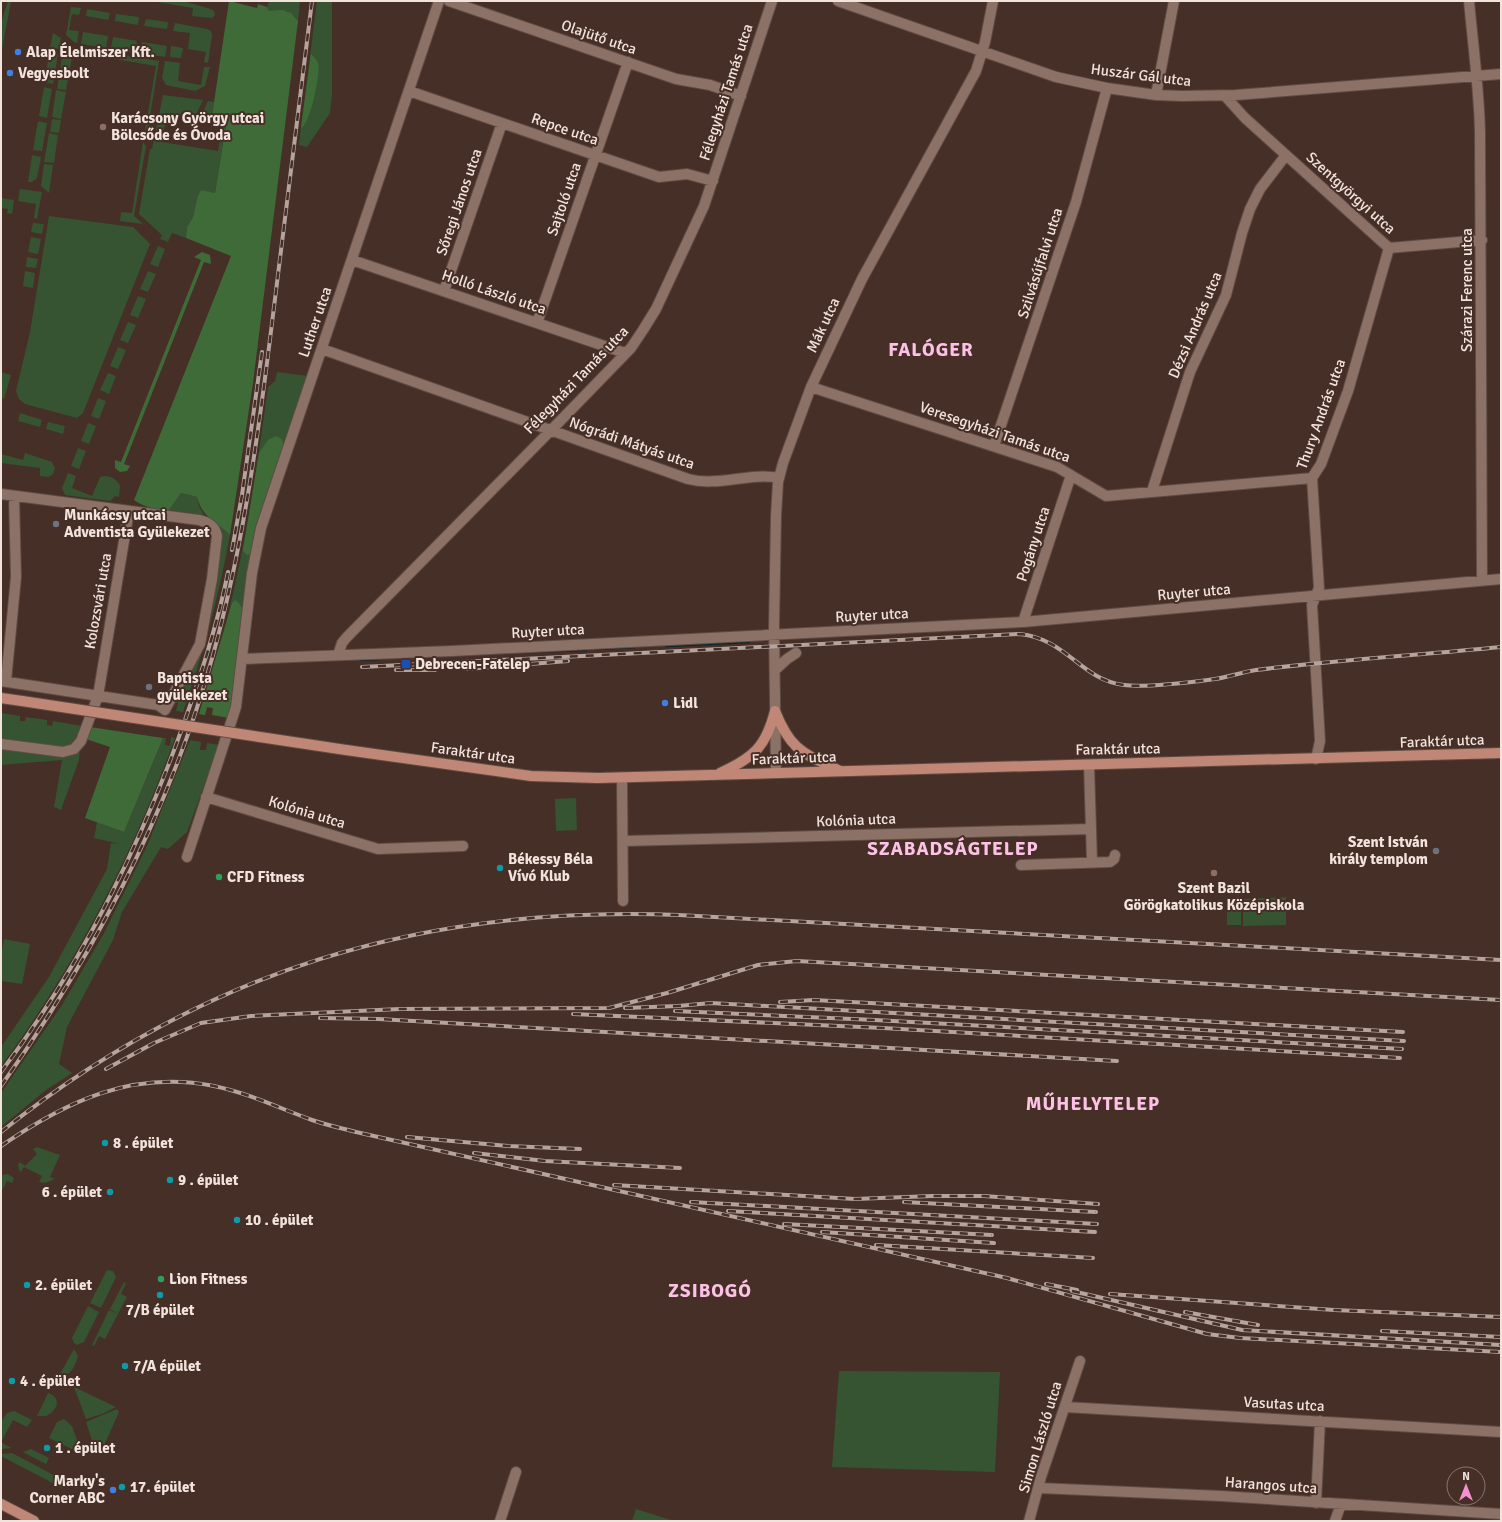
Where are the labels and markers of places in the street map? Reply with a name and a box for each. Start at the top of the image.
place label: Alap Élelmiszer Kft. [26,42,155,61]
marker: Alap Élelmiszer Kft. [13,47,23,57]
place label: Vegyesbolt [18,64,90,82]
marker: Vegyesbolt [5,68,15,78]
place label: Karácsony György utcai Bölcsőde és Óvoda [111,109,264,144]
marker: Karácsony György utcai Bölcsőde és Óvoda [98,122,108,132]
place label: Munkácsy utcai Adventista Gyülekezet [64,506,210,541]
marker: Munkácsy utcai Adventista Gyülekezet [51,519,61,529]
place label: Debrecen-Fatelep [415,655,530,673]
marker: Debrecen-Fatelep [400,658,412,670]
place label: Baptista gyülekezet [157,669,228,704]
marker: Baptista gyülekezet [144,682,154,692]
place label: Lidl [673,694,698,712]
marker: Lidl [660,698,670,708]
place label: Szent István király templom [1329,833,1428,868]
marker: Szent István király templom [1431,846,1441,856]
place label: Békessy Béla Vívó Klub [508,850,593,885]
marker: Békessy Béla Vívó Klub [495,863,505,873]
place label: CFD Fitness [227,868,305,886]
marker: Szent Bazil Görögkatolikus Középiskola [1209,868,1219,878]
marker: CFD Fitness [214,872,224,882]
place label: Szent Bazil Görögkatolikus Középiskola [1124,879,1305,914]
place label: 8 . épület [113,1134,174,1152]
marker: 8 . épület [100,1138,110,1148]
place label: 9 . épület [178,1171,239,1189]
marker: 9 . épület [165,1175,175,1185]
place label: 6 . épület [42,1183,102,1201]
marker: 6 . épület [105,1187,115,1197]
place label: 10 . épület [245,1211,314,1229]
marker: 10 . épület [232,1215,242,1225]
place label: Lion Fitness [169,1270,248,1288]
marker: Lion Fitness [156,1274,166,1284]
place label: 2. épület [35,1276,92,1294]
marker: 2. épület [22,1280,32,1290]
marker: 7/B épület [155,1290,165,1300]
place label: 7/B épület [126,1301,195,1319]
place label: 7/A épület [133,1357,201,1375]
marker: 7/A épület [120,1361,130,1371]
place label: 4 . épület [20,1372,81,1390]
marker: 4 . épület [7,1376,17,1386]
place label: 1 . épület [55,1439,116,1457]
marker: 1 . épület [42,1443,52,1453]
place label: Marky's Corner ABC [29,1472,105,1507]
place label: 17. épület [130,1478,196,1496]
marker: 17. épület [117,1482,127,1492]
marker: Marky's Corner ABC [108,1485,118,1495]

